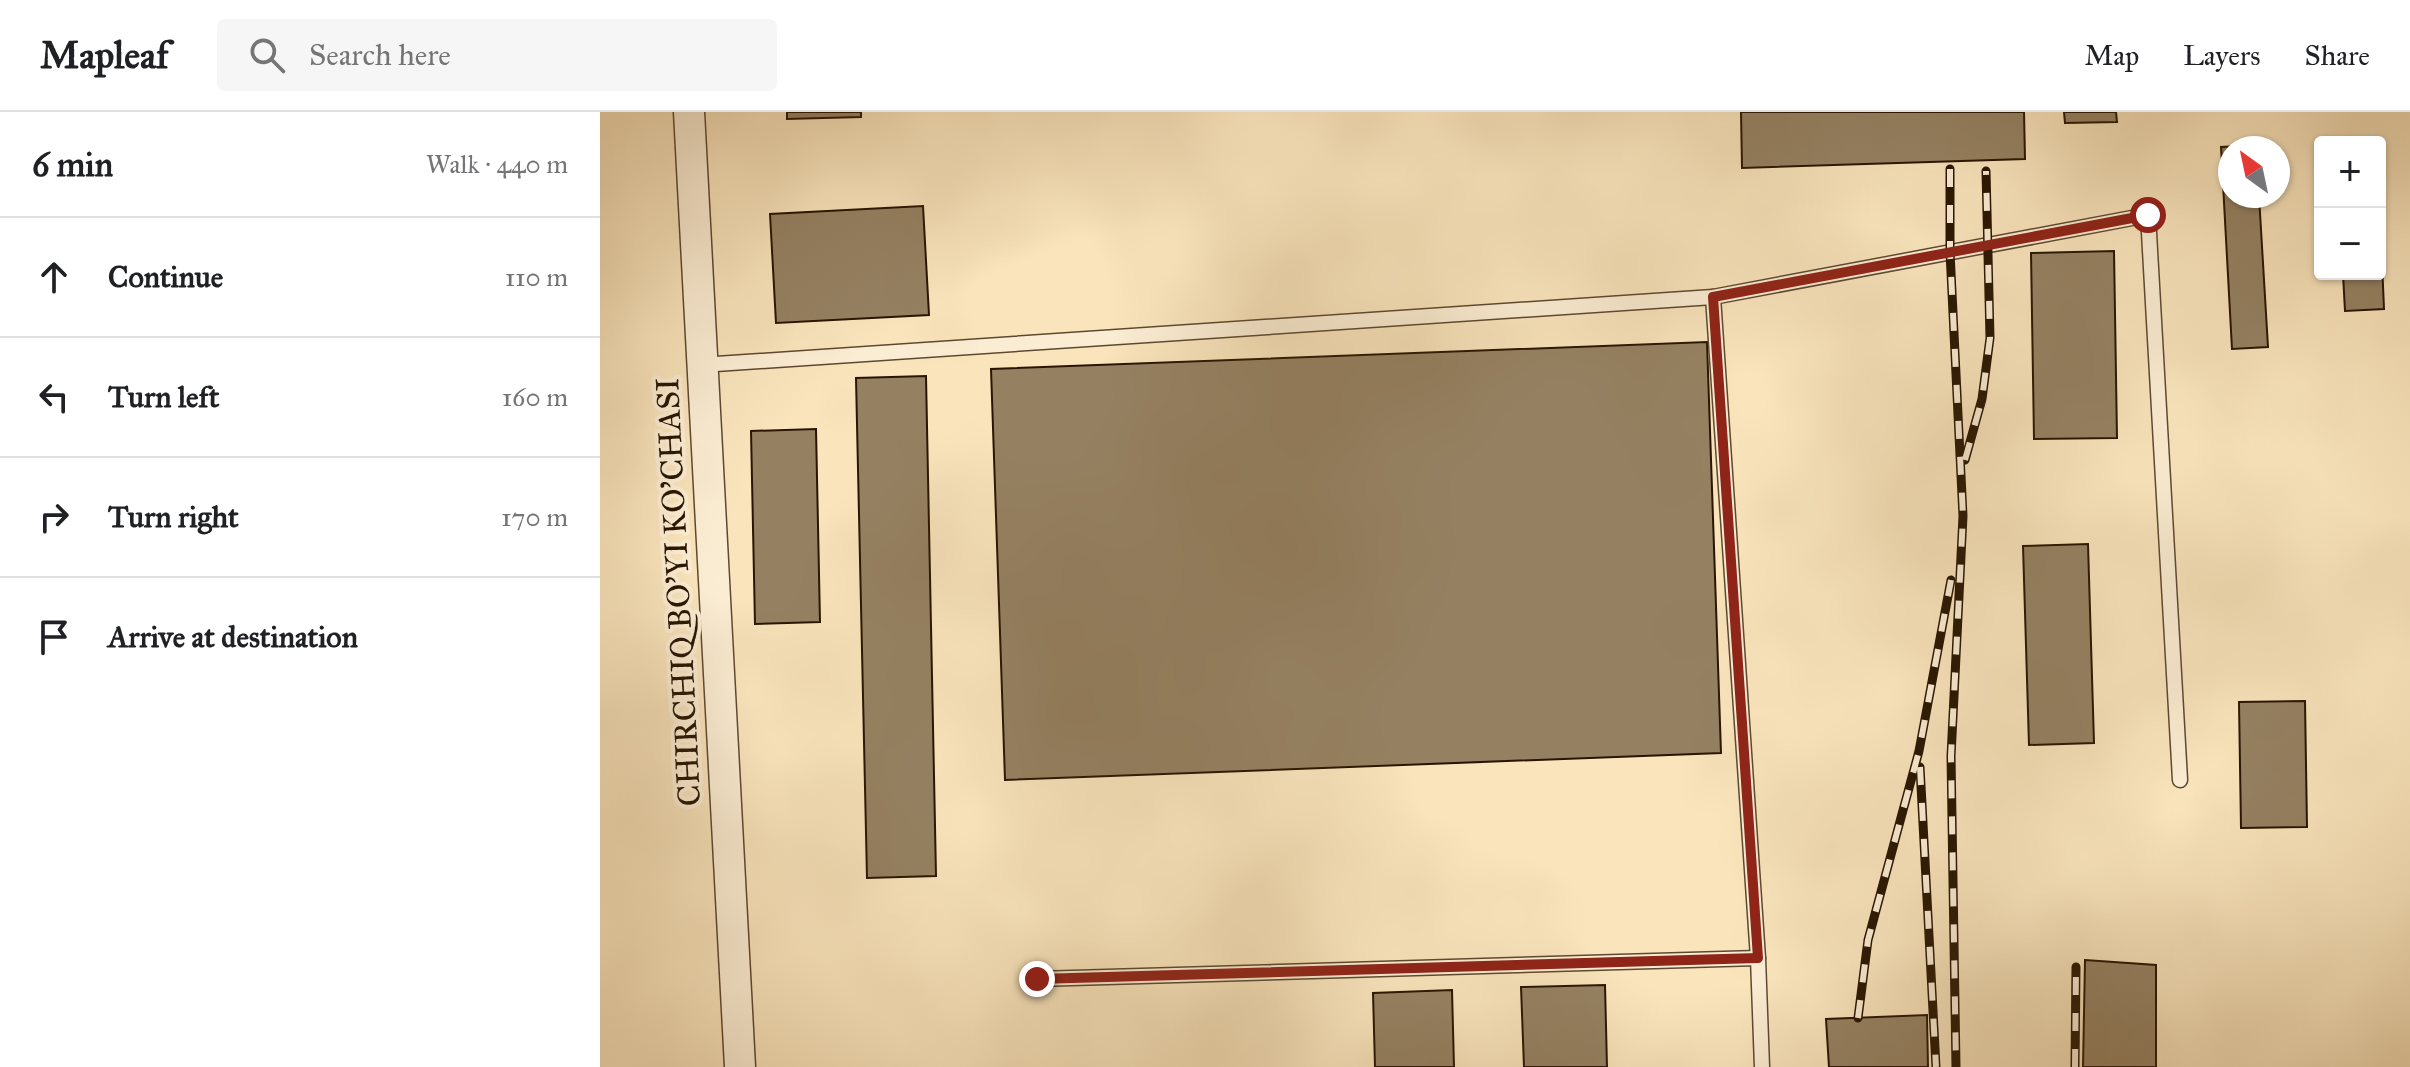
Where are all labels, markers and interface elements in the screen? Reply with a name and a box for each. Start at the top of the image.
search box [217,19,777,91]
text: Mapleaf [40,32,169,78]
icon: search [245,33,289,77]
text: Search here [309,37,451,73]
text: Map [2084,38,2139,73]
text: Layers [2183,38,2261,73]
text: Share [2305,38,2370,73]
north arrow [2218,136,2290,208]
map controls [2314,136,2386,280]
button: + [2314,136,2386,208]
text: 6 min [32,144,113,185]
text: Walk · 440 m [426,148,568,180]
route start [2130,197,2166,233]
button: − [2314,208,2386,280]
icon: ahead [32,255,76,299]
text: Continue [108,259,223,295]
text: 110 m [505,261,568,293]
icon: left [32,375,76,419]
street label: CHIRCHIQ BO'YI KO'CHASI [648,377,709,807]
text: Turn left [108,379,219,415]
text: 160 m [502,381,568,413]
icon: right [32,495,76,539]
text: Turn right [108,499,239,535]
text: 170 m [501,501,568,533]
icon: arrive [32,615,76,659]
text: Arrive at destination [108,619,358,655]
route end [1019,961,1055,997]

